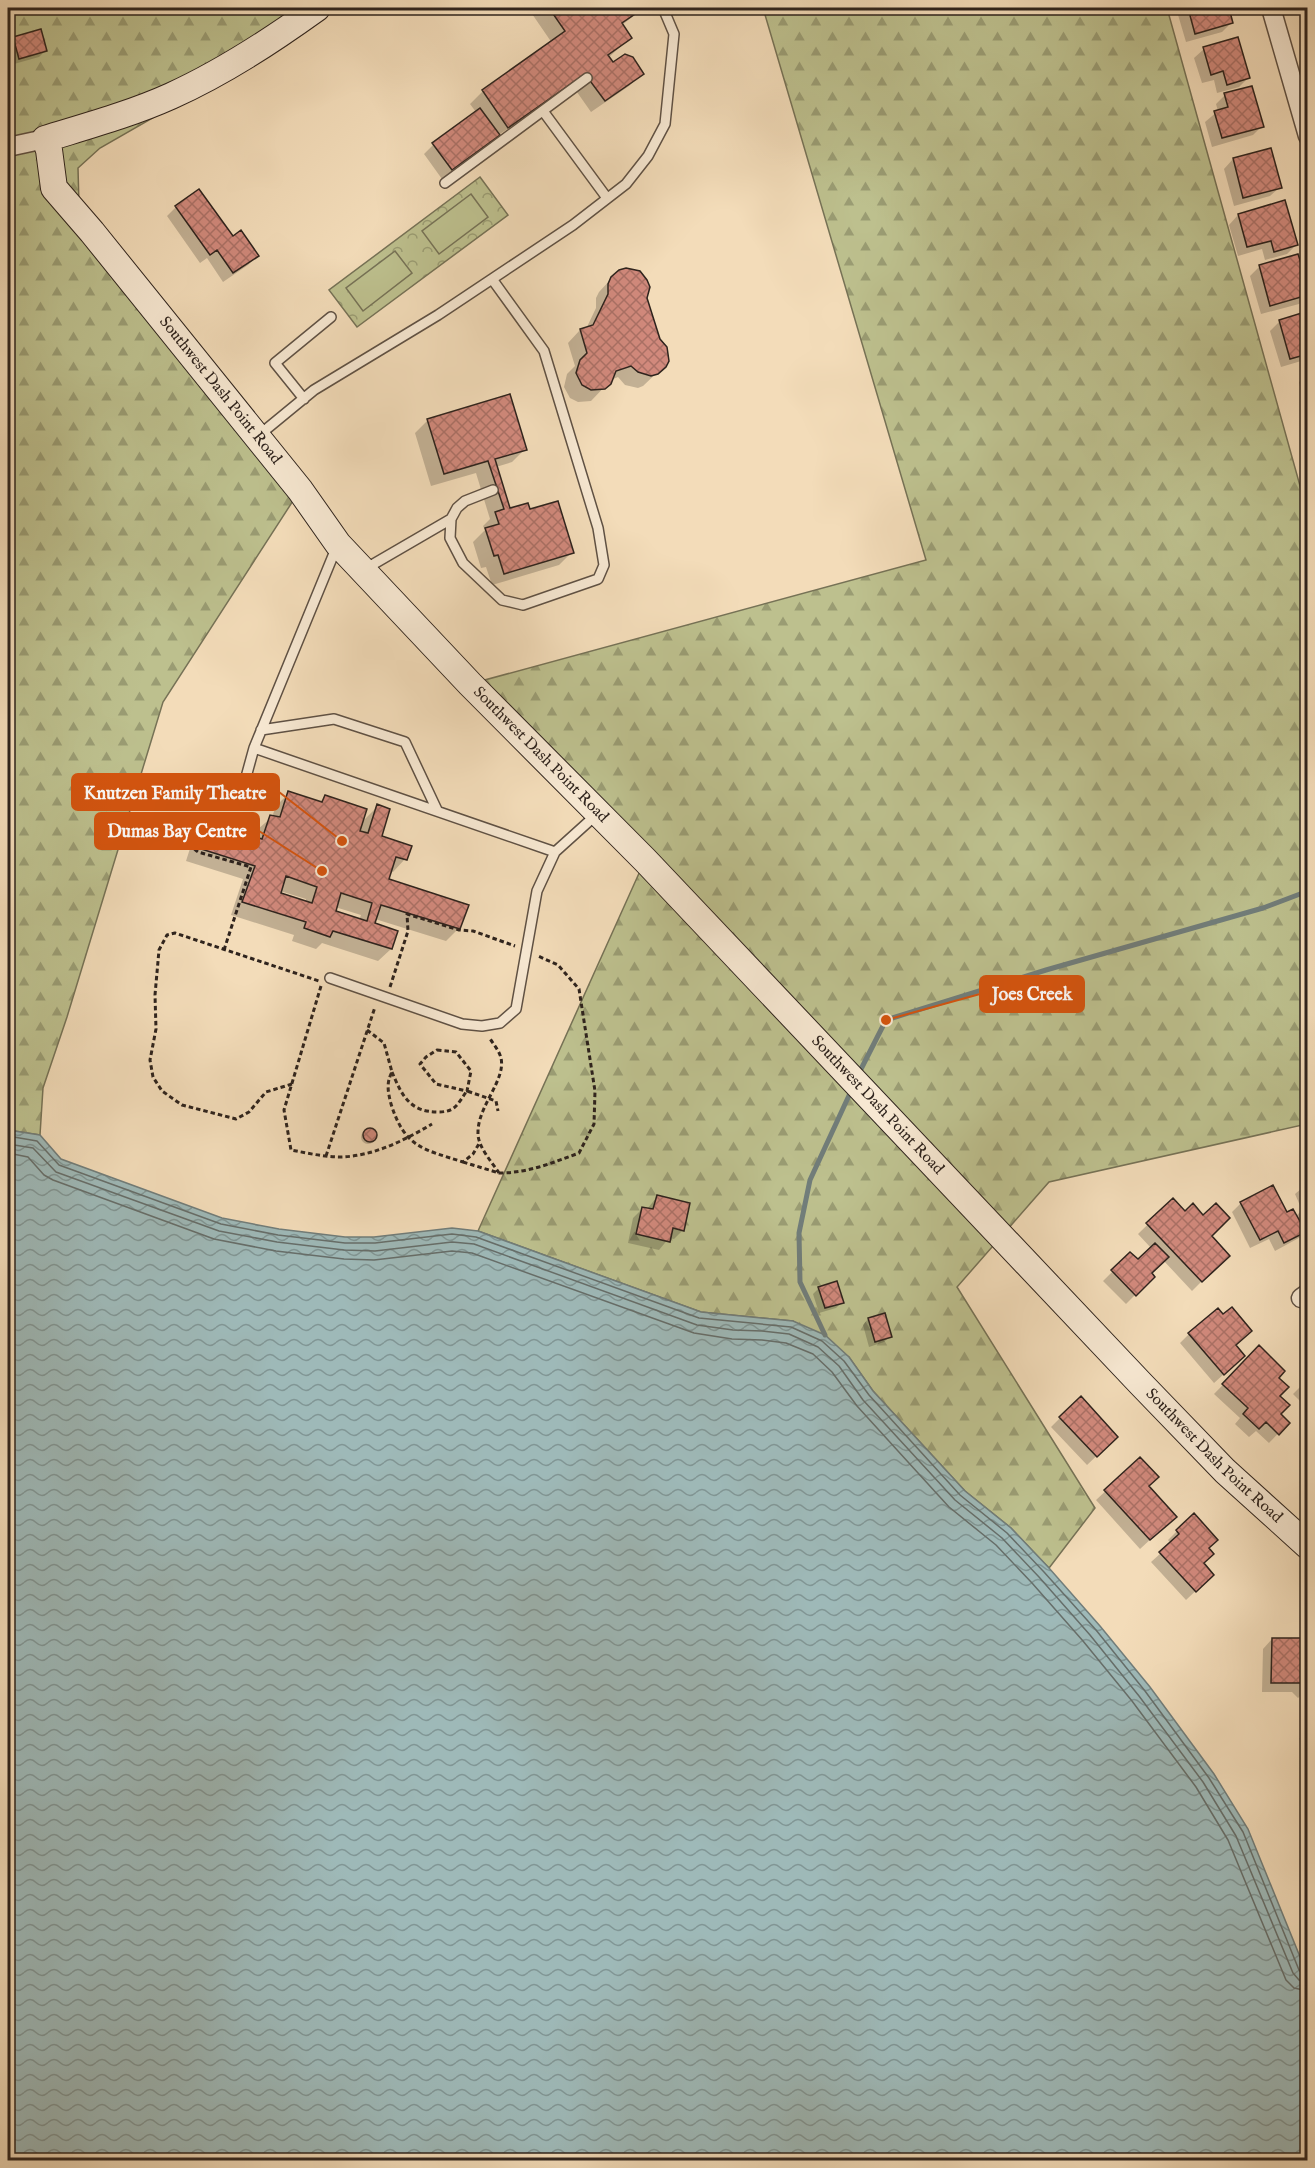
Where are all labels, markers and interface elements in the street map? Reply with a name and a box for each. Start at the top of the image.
street label: Southwest Dash Point Road [154,313,286,469]
street label: Southwest Dash Point Road [469,683,613,828]
callout: Knutzen Family Theatre [72,774,279,810]
text: Knutzen Family Theatre [83,783,267,806]
callout: Dumas Bay Centre [95,813,259,849]
text: Dumas Bay Centre [107,821,248,844]
callout: Joes Creek [980,976,1084,1012]
text: Joes Creek [990,984,1074,1007]
street label: Southwest Dash Point Road [807,1032,948,1179]
street label: Southwest Dash Point Road [1141,1384,1287,1528]

